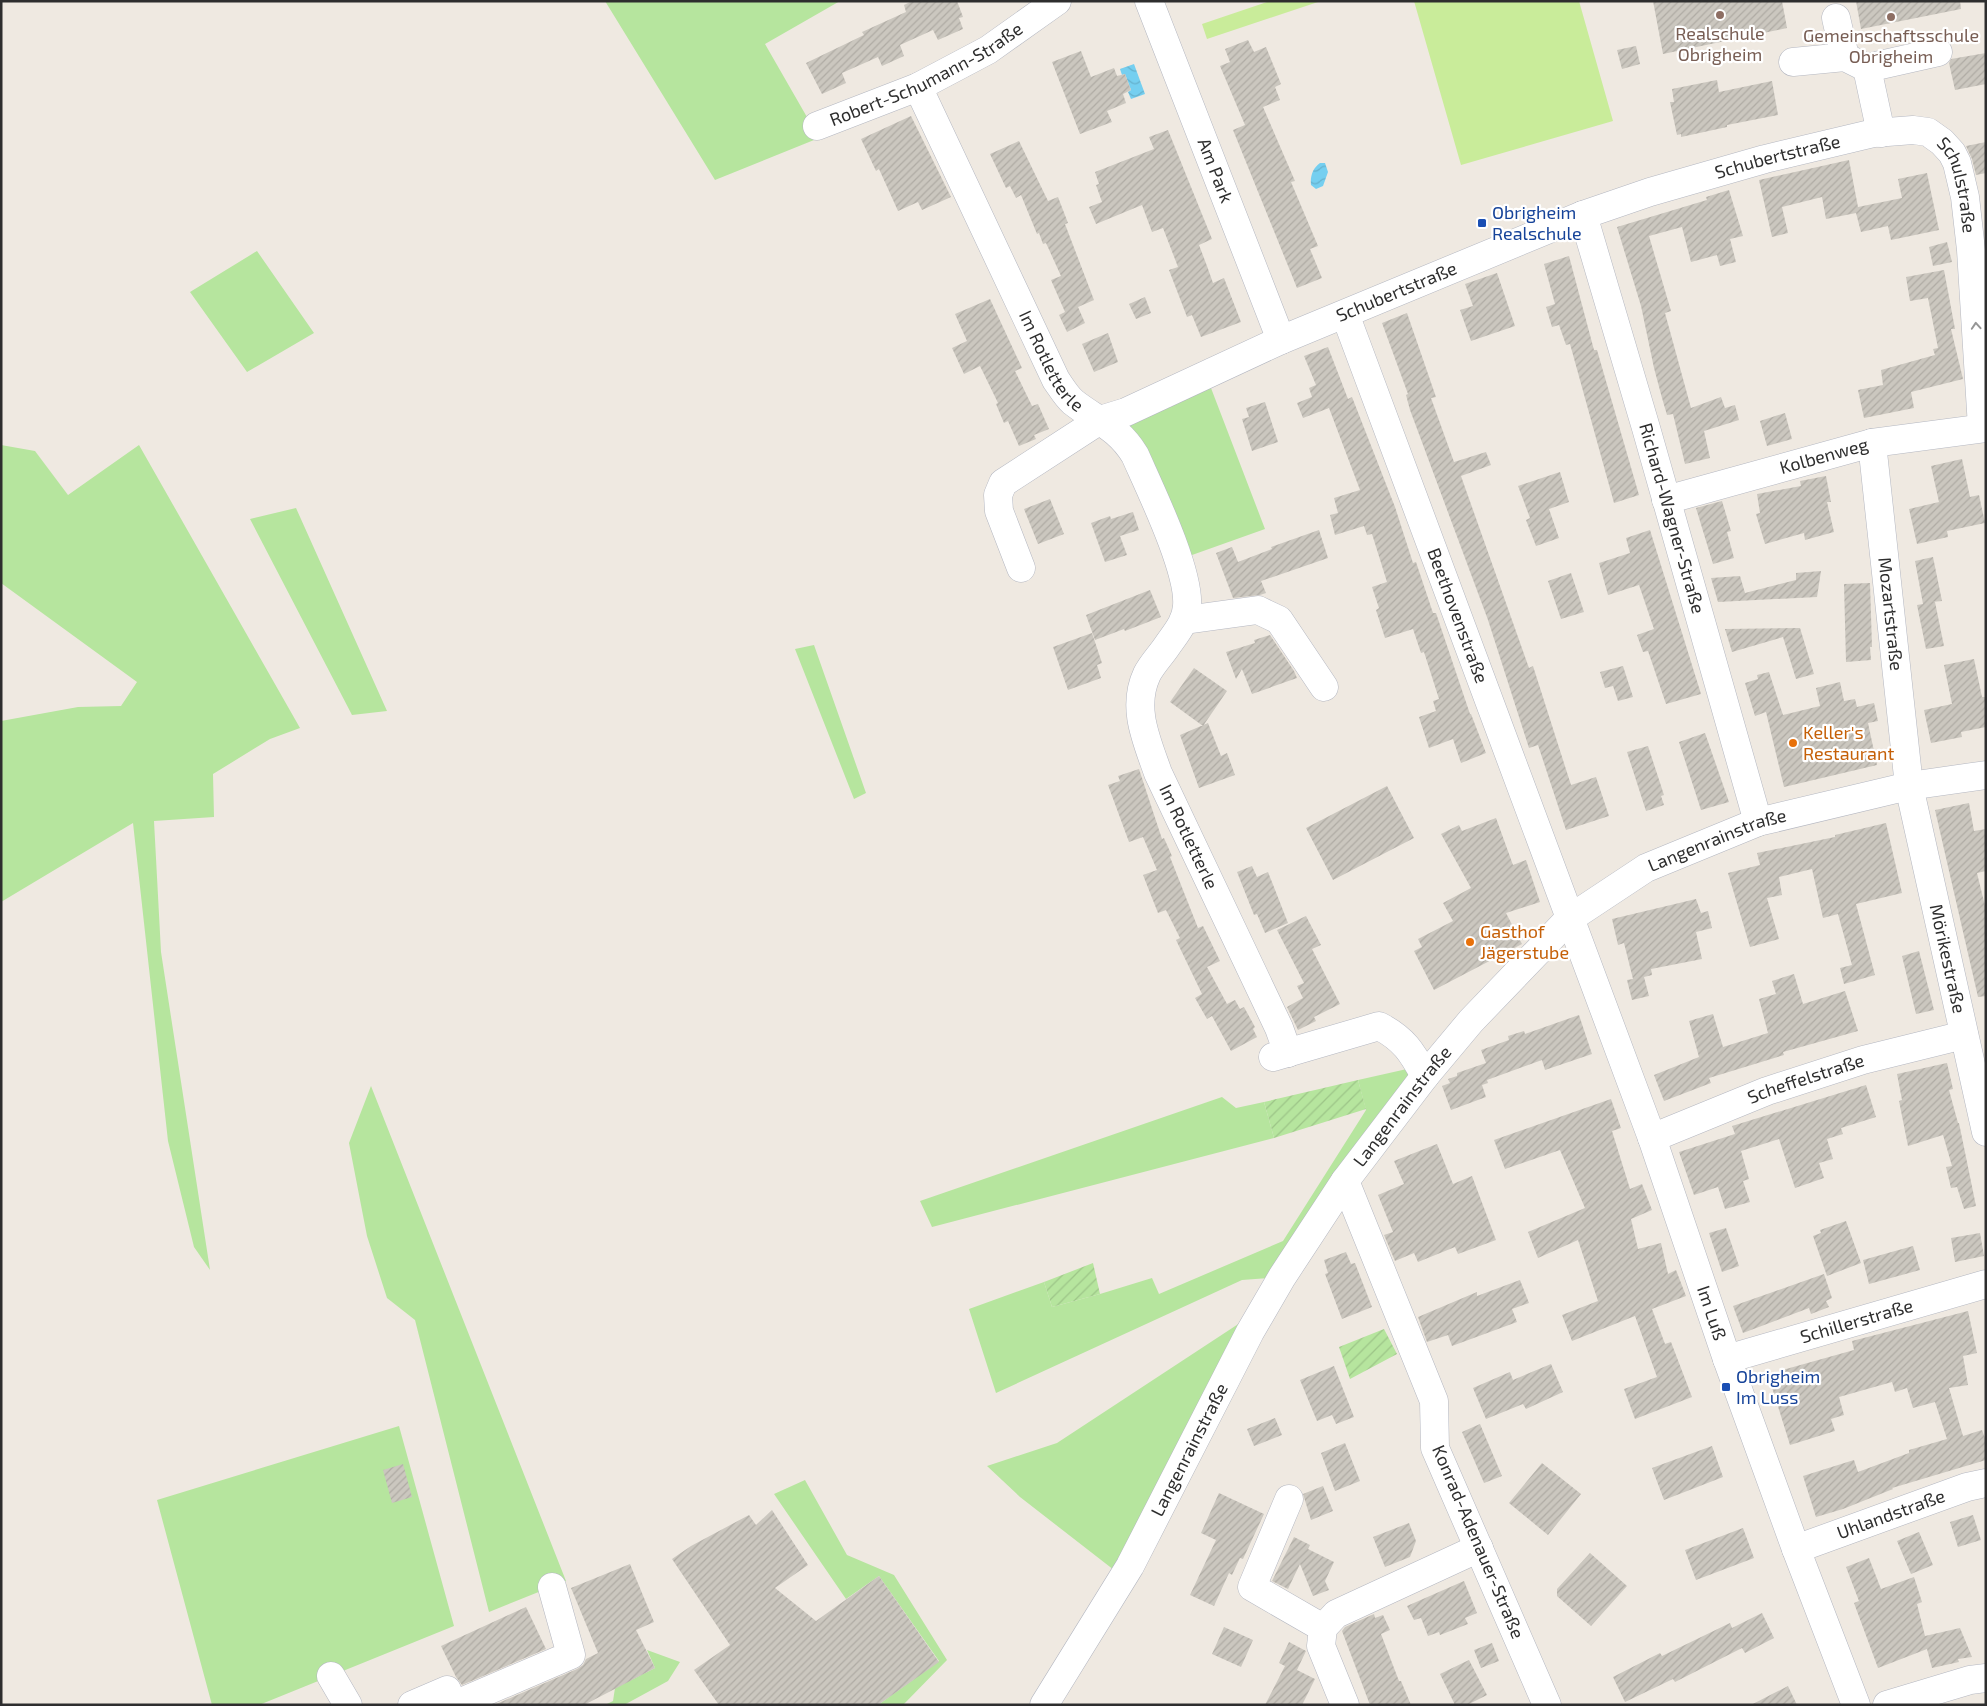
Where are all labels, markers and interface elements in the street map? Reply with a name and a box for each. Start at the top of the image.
marker: Realschule Obrigheim [1714,9,1726,21]
marker: Gemeinschaftsschule Obrigheim [1885,11,1897,23]
street label: Robert-Schumann-Straße [826,17,1026,130]
place label: Realschule Obrigheim [1675,22,1765,65]
place label: Gemeinschaftsschule Obrigheim [1803,24,1979,67]
street label: Schubertstraße [1712,129,1842,183]
street label: Schulstraße [1933,132,1981,234]
street label: Am Park [1193,135,1239,206]
place label: Obrigheim Realschule [1492,201,1582,244]
marker: Obrigheim Realschule [1476,217,1488,229]
street label: Schubertstraße [1333,256,1460,326]
street label: Im Rotletterle [1015,307,1088,416]
one-way arrow [1970,322,1981,330]
street label: Richard-Wagner-Straße [1635,420,1710,616]
street label: Kolbenweg [1777,433,1871,478]
street label: Beethovenstraße [1423,545,1494,686]
street label: Mozartstraße [1874,556,1908,672]
place label: Keller's Restaurant [1803,721,1894,764]
marker: Keller's Restaurant [1787,737,1799,749]
street label: Im Rotletterle [1155,781,1223,892]
street label: Langenrainstraße [1644,804,1788,876]
street label: Mörikestraße [1926,902,1971,1015]
place label: Gasthof Jägerstube [1480,920,1569,963]
marker: Gasthof Jägerstube [1464,936,1476,948]
street label: Langenrainstraße [1348,1041,1455,1171]
street label: Scheffelstraße [1744,1048,1867,1108]
street label: Im Luß [1693,1282,1732,1343]
street label: Schillerstraße [1797,1294,1915,1347]
place label: Obrigheim Im Luss [1736,1365,1820,1408]
street label: Langenrainstraße [1145,1379,1232,1520]
marker: Obrigheim Im Luss [1720,1381,1732,1393]
street label: Konrad-Adenauer-Straße [1428,1442,1530,1642]
street label: Uhlandstraße [1834,1484,1948,1543]

